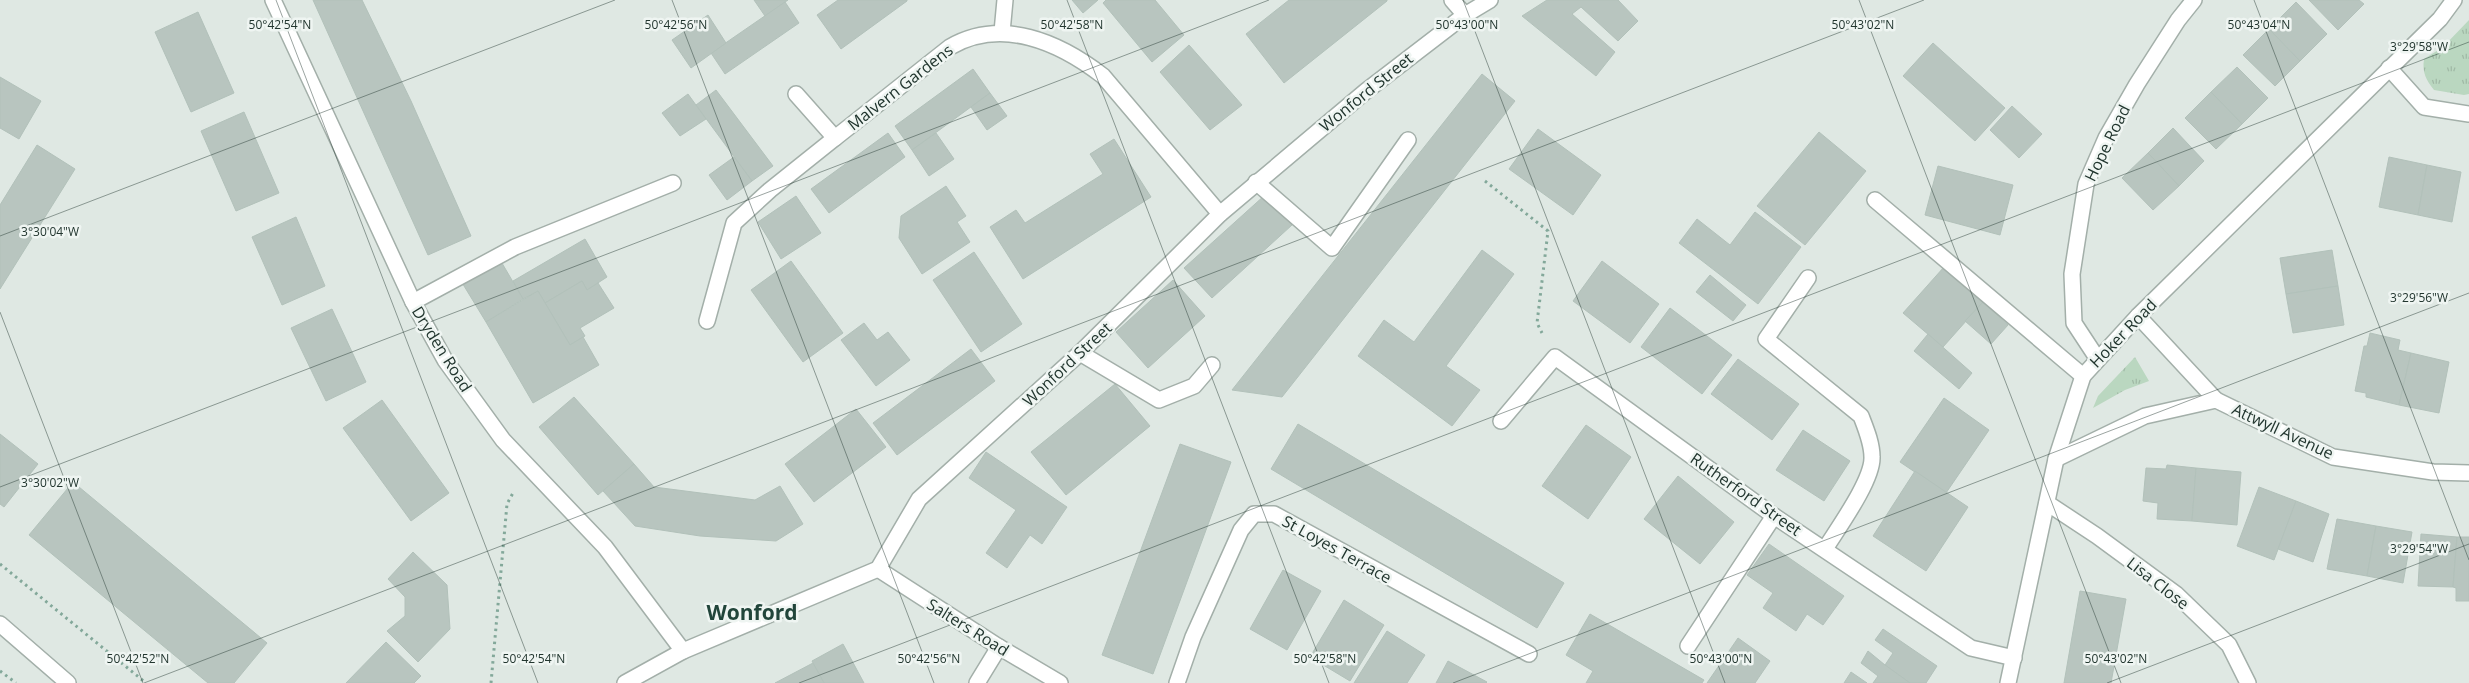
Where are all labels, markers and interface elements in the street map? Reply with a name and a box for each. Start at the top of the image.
text: 50°42'54"N [249,16,311,33]
text: 50°42'56"N [645,16,707,33]
text: 50°42'58"N [1041,16,1103,33]
text: 50°43'00"N [1436,16,1498,33]
text: 50°43'02"N [1832,16,1894,33]
text: 50°43'04"N [2228,16,2290,33]
text: 3°29'58"W [2390,38,2448,55]
street label: Malvern Gardens [843,39,957,135]
street label: Wonford Street [1315,47,1418,137]
street label: Hope Road [2079,101,2135,185]
text: 3°30'04"W [21,223,79,240]
text: 3°29'56"W [2390,289,2448,306]
street label: Hoker Road [2085,294,2161,372]
street label: Dryden Road [407,302,477,396]
street label: Wonford Street [1018,317,1117,411]
street label: Attwyll Avenue [2229,398,2337,464]
street label: Rutherford Street [1686,447,1806,541]
text: 3°30'02"W [21,474,79,491]
street label: St Loyes Terrace [1278,510,1396,588]
text: 3°29'54"W [2390,540,2448,557]
street label: Lisa Close [2122,552,2194,614]
street label: Salters Road [923,593,1013,661]
district label: Wonford [706,598,798,626]
text: 50°42'52"N [107,650,169,667]
text: 50°42'54"N [503,650,565,667]
text: 50°42'56"N [898,650,960,667]
text: 50°42'58"N [1294,650,1356,667]
text: 50°43'00"N [1690,650,1752,667]
text: 50°43'02"N [2085,650,2147,667]

